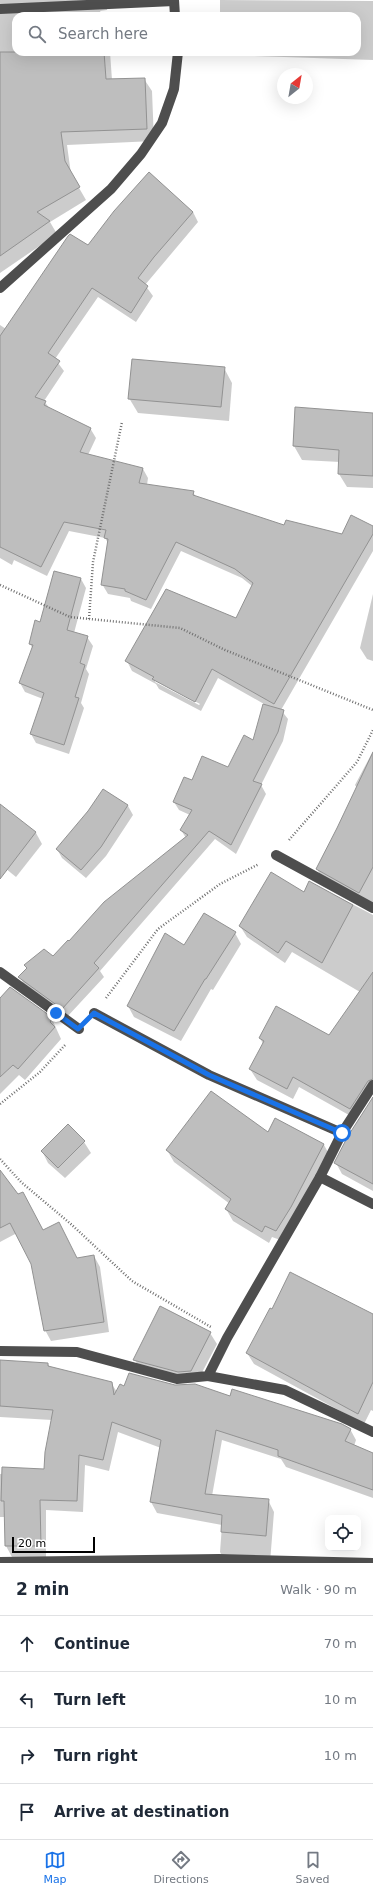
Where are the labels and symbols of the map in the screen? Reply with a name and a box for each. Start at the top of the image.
north arrow [277,68,313,104]
route end [47,1004,65,1022]
route start [333,1124,351,1142]
scale bar [12,1535,95,1554]

